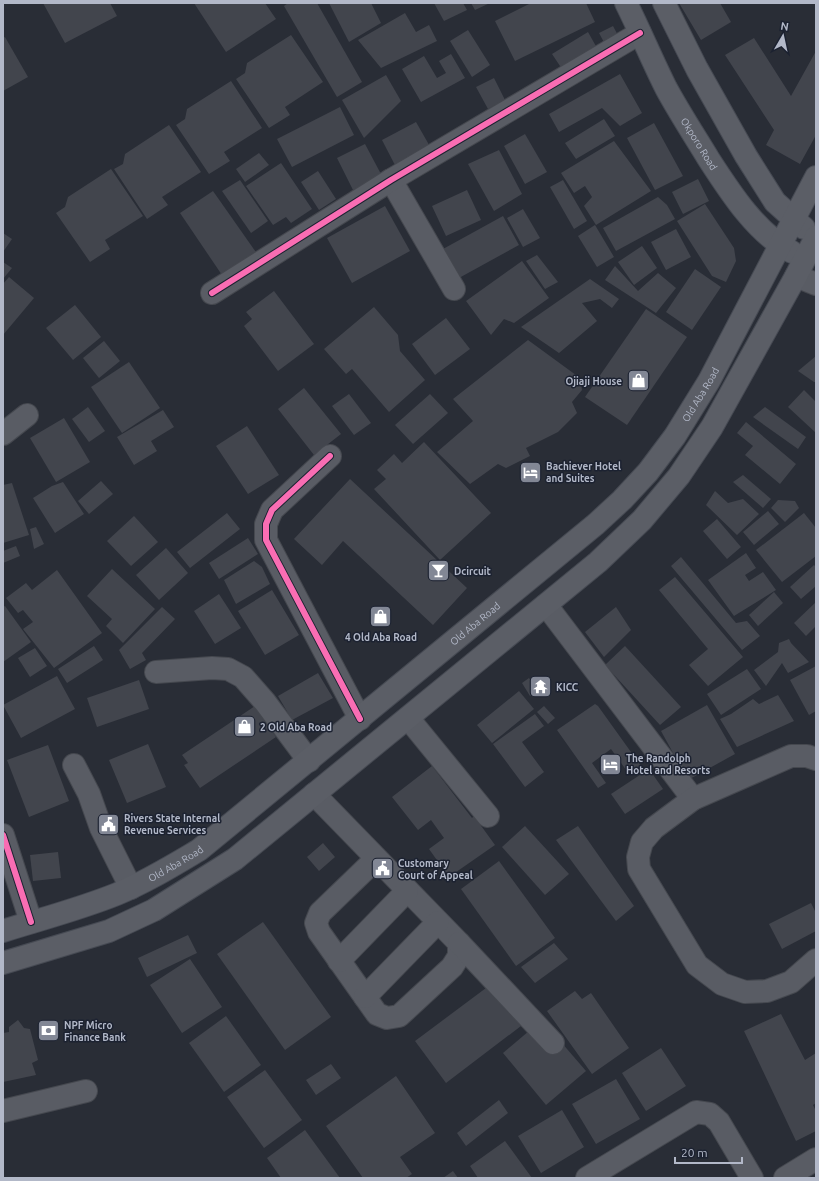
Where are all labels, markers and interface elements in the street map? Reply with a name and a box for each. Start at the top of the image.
north arrow [763,16,803,56]
text: N [780,20,790,33]
street label: Okporo Road [679,116,720,172]
street label: Old Aba Road [680,365,721,424]
shop icon: Ojiaji House [625,368,651,394]
place label: Ojiaji House [565,376,622,387]
hotel icon: Bachiever Hotel and Suites [517,459,543,485]
place label: Bachiever Hotel and Suites [546,461,621,484]
bar icon: Dcircuit [426,558,452,584]
place label: Dcircuit [454,566,492,577]
street label: Old Aba Road [448,600,502,647]
shop icon: 4 Old Aba Road [368,604,394,630]
place label: 4 Old Aba Road [345,632,417,643]
temple icon: KICC [527,674,553,700]
place label: KICC [556,682,579,693]
shop icon: 2 Old Aba Road [232,714,258,740]
place label: 2 Old Aba Road [260,722,332,733]
hotel icon: The Randolph Hotel and Resorts [598,751,624,777]
place label: The Randolph Hotel and Resorts [626,753,711,776]
public building icon: Rivers State Internal Revenue Services [95,811,121,837]
place label: Rivers State Internal Revenue Services [124,813,220,836]
street label: Old Aba Road [146,843,205,884]
public building icon: Customary Court of Appeal [369,856,395,882]
place label: Customary Court of Appeal [398,858,473,881]
bank icon: NPF Micro Finance Bank [36,1018,62,1044]
place label: NPF Micro Finance Bank [64,1020,126,1043]
scale bar [675,1139,742,1165]
text: 20 m [681,1146,708,1159]

